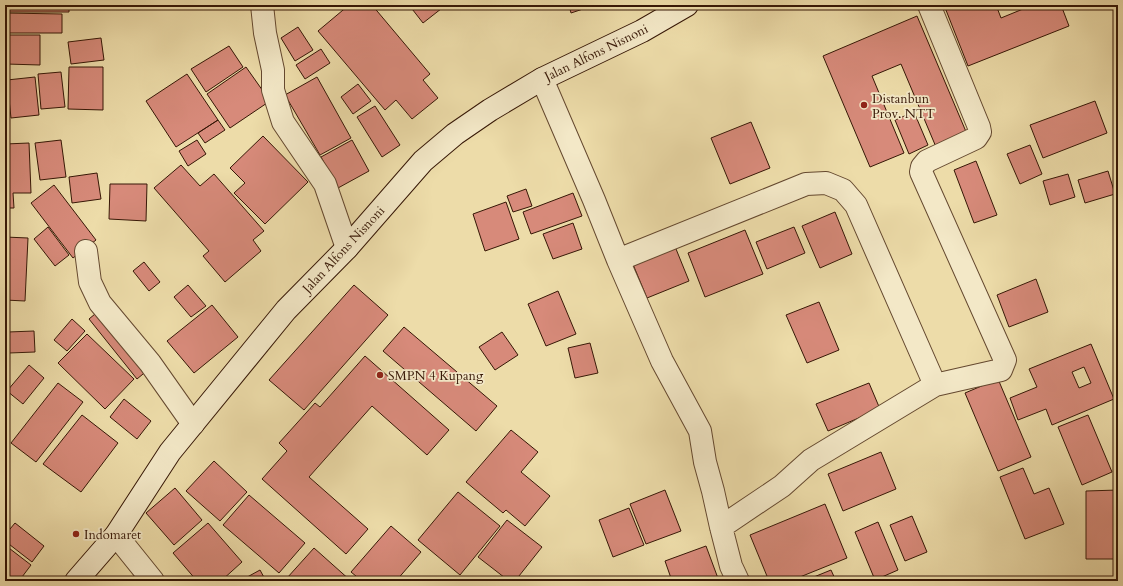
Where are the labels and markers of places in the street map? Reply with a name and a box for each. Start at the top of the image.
place label: Distanbun Prov. NTT [872,90,935,123]
marker: Distanbun Prov. NTT [859,100,869,110]
place label: SMPN 4 Kupang [388,367,484,385]
marker: SMPN 4 Kupang [375,370,385,380]
place label: Indomaret [84,526,141,544]
marker: Indomaret [71,529,81,539]

